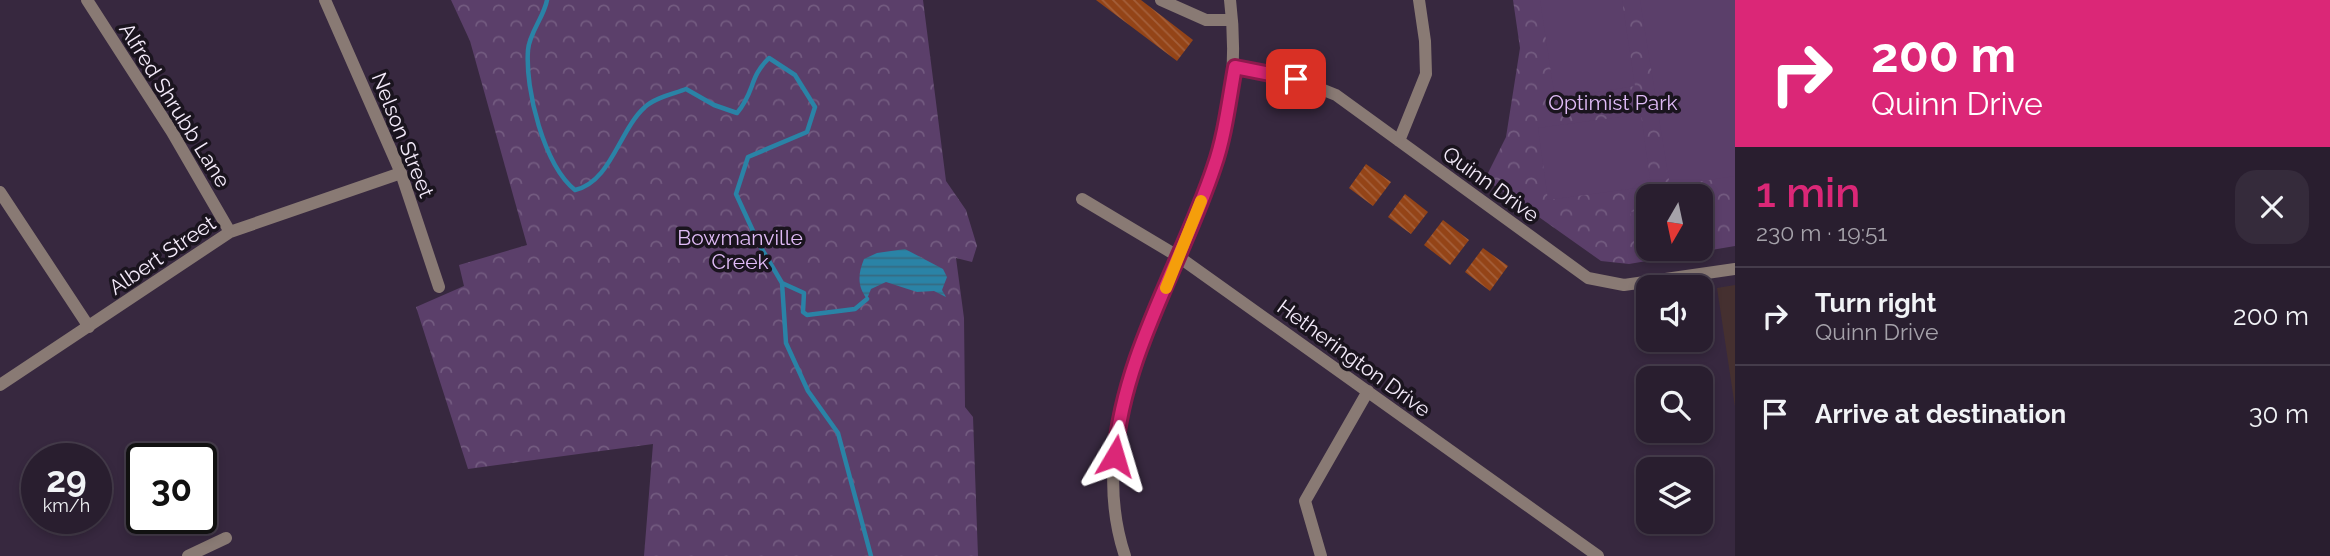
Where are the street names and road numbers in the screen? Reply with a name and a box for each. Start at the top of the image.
street label: Alfred Shrubb Lane [114,18,236,192]
street label: Nelson Street [367,69,439,201]
street label: Quinn Drive [1438,141,1544,227]
street label: Albert Street [104,210,220,300]
street label: Hetherington Drive [1272,294,1436,422]

